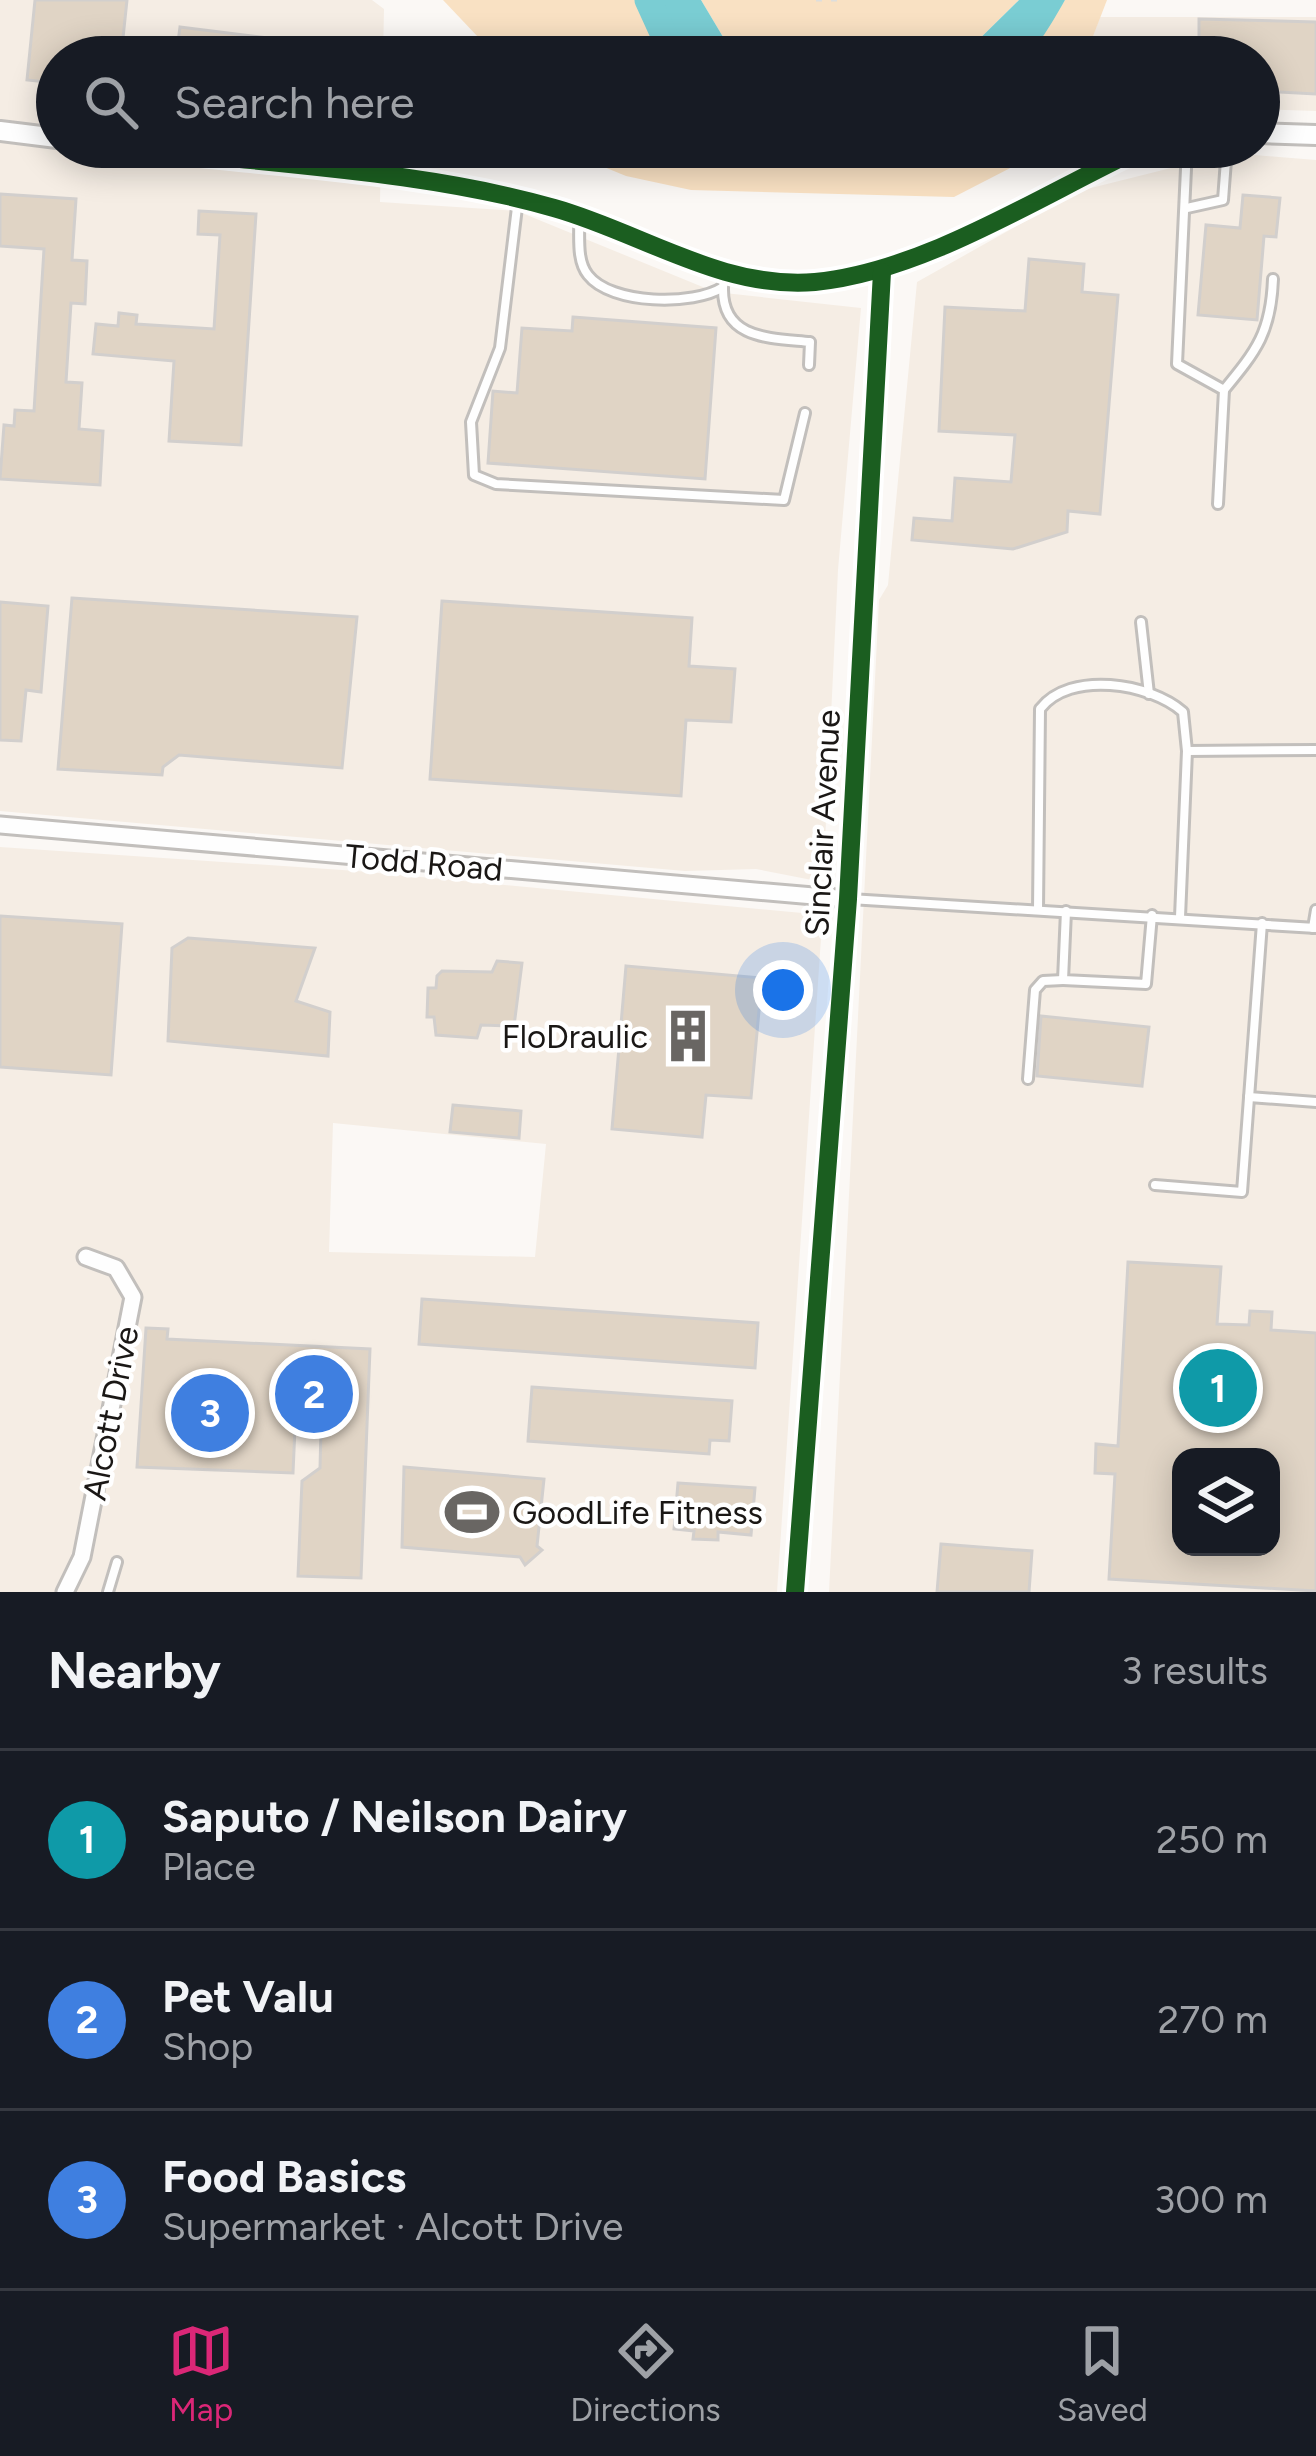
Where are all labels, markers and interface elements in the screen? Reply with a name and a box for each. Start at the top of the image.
search box [36,36,1280,168]
icon: search [78,69,144,135]
text: Search here [174,75,414,129]
street label: Sinclair Avenue [797,709,848,937]
street label: Todd Road [343,836,504,889]
your location [753,960,813,1020]
building icon: FloDraulic [659,1007,717,1065]
place label: FloDraulic [502,1017,648,1056]
street label: Alcott Drive [75,1323,146,1503]
pin: 1 [1179,1343,1257,1433]
pin: 2 [275,1349,353,1439]
pin: 3 [171,1368,249,1458]
map controls [1172,1448,1280,1556]
button: layers [1172,1448,1280,1556]
sports icon: GoodLife Fitness [443,1483,501,1541]
place label: GoodLife Fitness [512,1493,763,1532]
text: Nearby [48,1640,221,1701]
text: 3 results [1121,1647,1268,1694]
text: Saputo / Neilson Dairy [162,1789,627,1843]
text: 1 [79,1816,95,1863]
text: 250 m [1156,1816,1268,1863]
text: Place [162,1843,255,1890]
text: Pet Valu [162,1969,334,2023]
text: 2 [76,1996,98,2043]
text: 270 m [1157,1996,1268,2043]
text: Shop [162,2023,253,2070]
text: Food Basics [162,2149,406,2203]
text: 3 [76,2176,98,2223]
text: 300 m [1154,2176,1268,2223]
text: Supermarket · Alcott Drive [162,2203,623,2250]
tab: Map [168,2318,234,2429]
tab: Directions [570,2318,721,2429]
tab: Saved [1057,2318,1148,2429]

